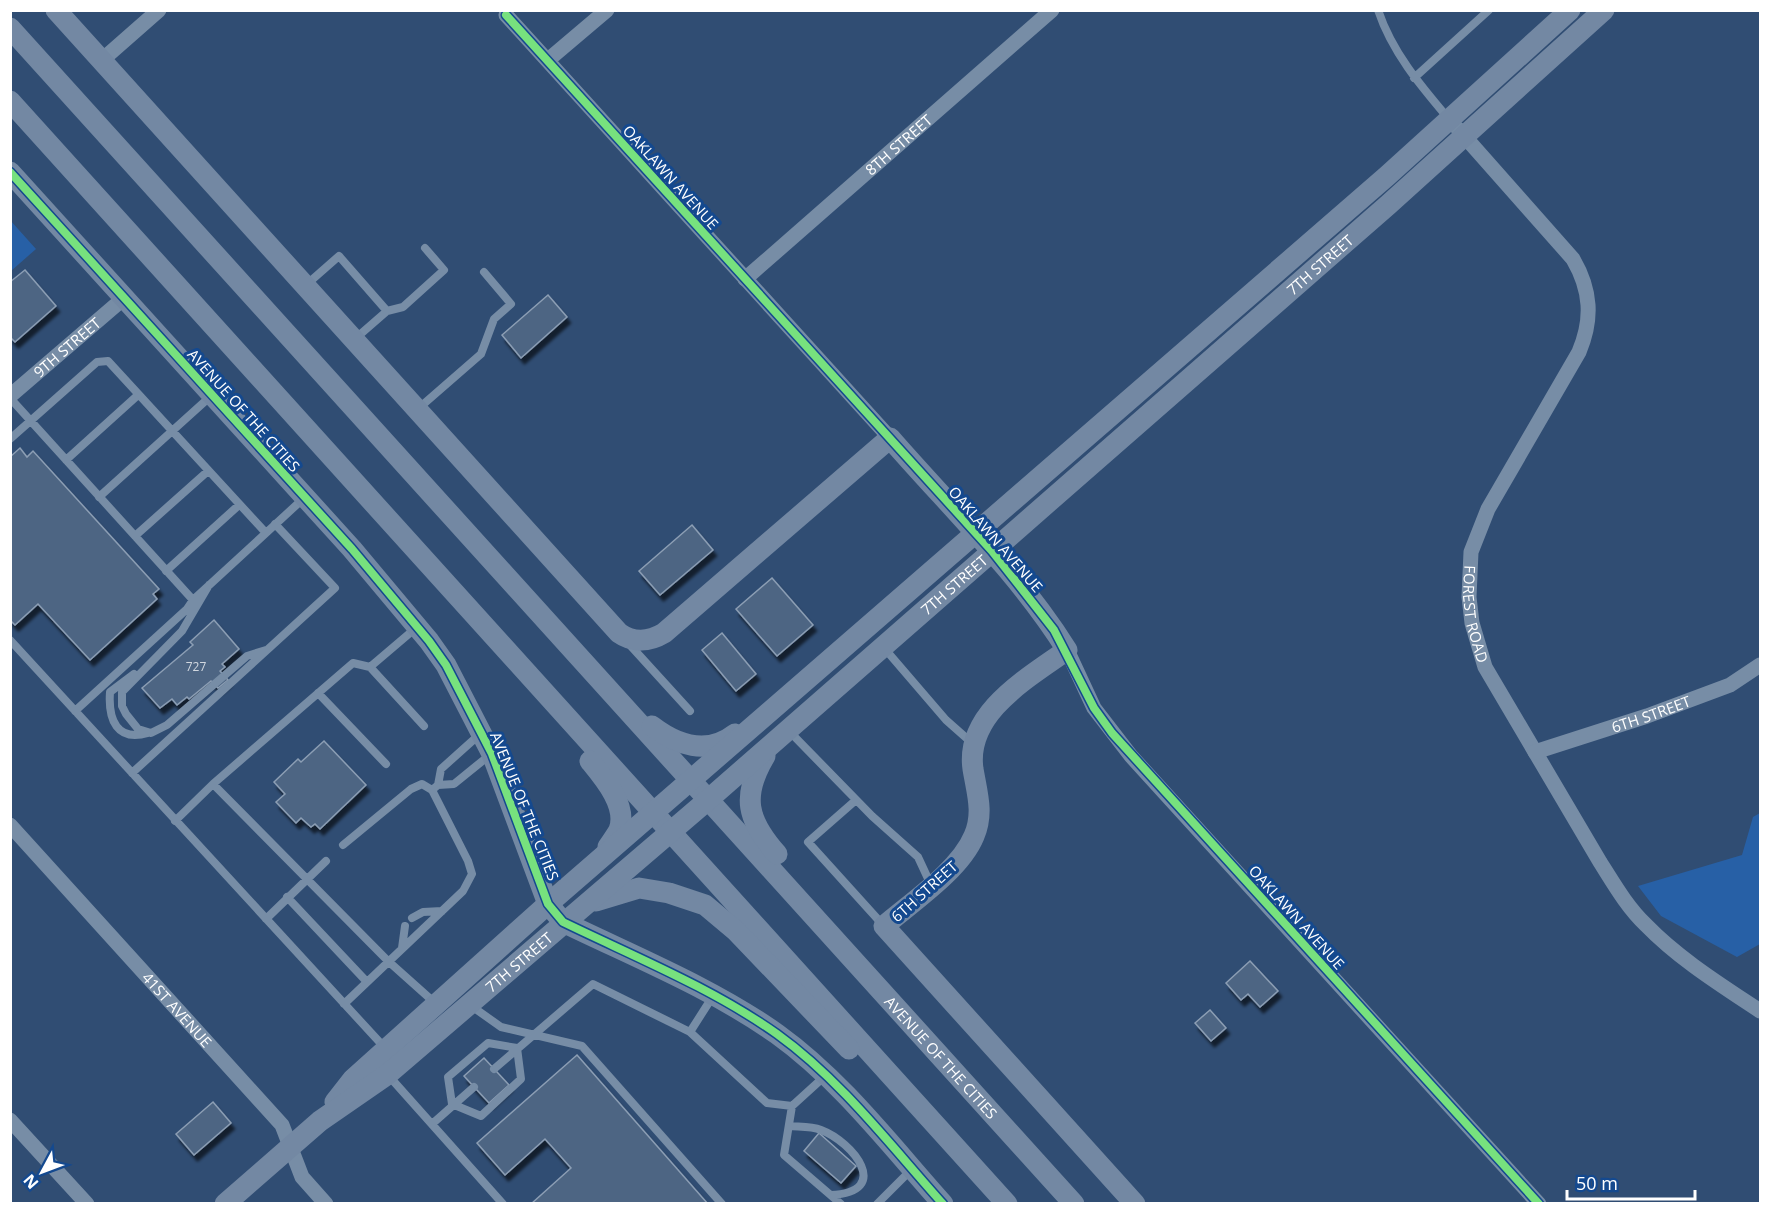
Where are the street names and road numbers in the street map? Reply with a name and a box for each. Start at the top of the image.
street label: 8TH STREET [861,109,937,179]
street label: OAKLAWN AVENUE [619,121,723,233]
street label: 7TH STREET [1282,230,1358,299]
street label: 9TH STREET [29,312,105,382]
street label: AVENUE OF THE CITIES [183,344,305,476]
street label: OAKLAWN AVENUE [944,482,1048,596]
street label: 7TH STREET [916,550,992,619]
street label: FOREST ROAD [1459,565,1493,665]
street label: 6TH STREET [1609,690,1694,737]
street label: AVENUE OF THE CITIES [486,729,564,883]
street label: 6TH STREET [887,855,962,926]
street label: OAKLAWN AVENUE [1245,861,1349,973]
street label: 7TH STREET [481,927,557,996]
street label: 41ST AVENUE [138,968,217,1051]
street label: AVENUE OF THE CITIES [881,992,1002,1123]

